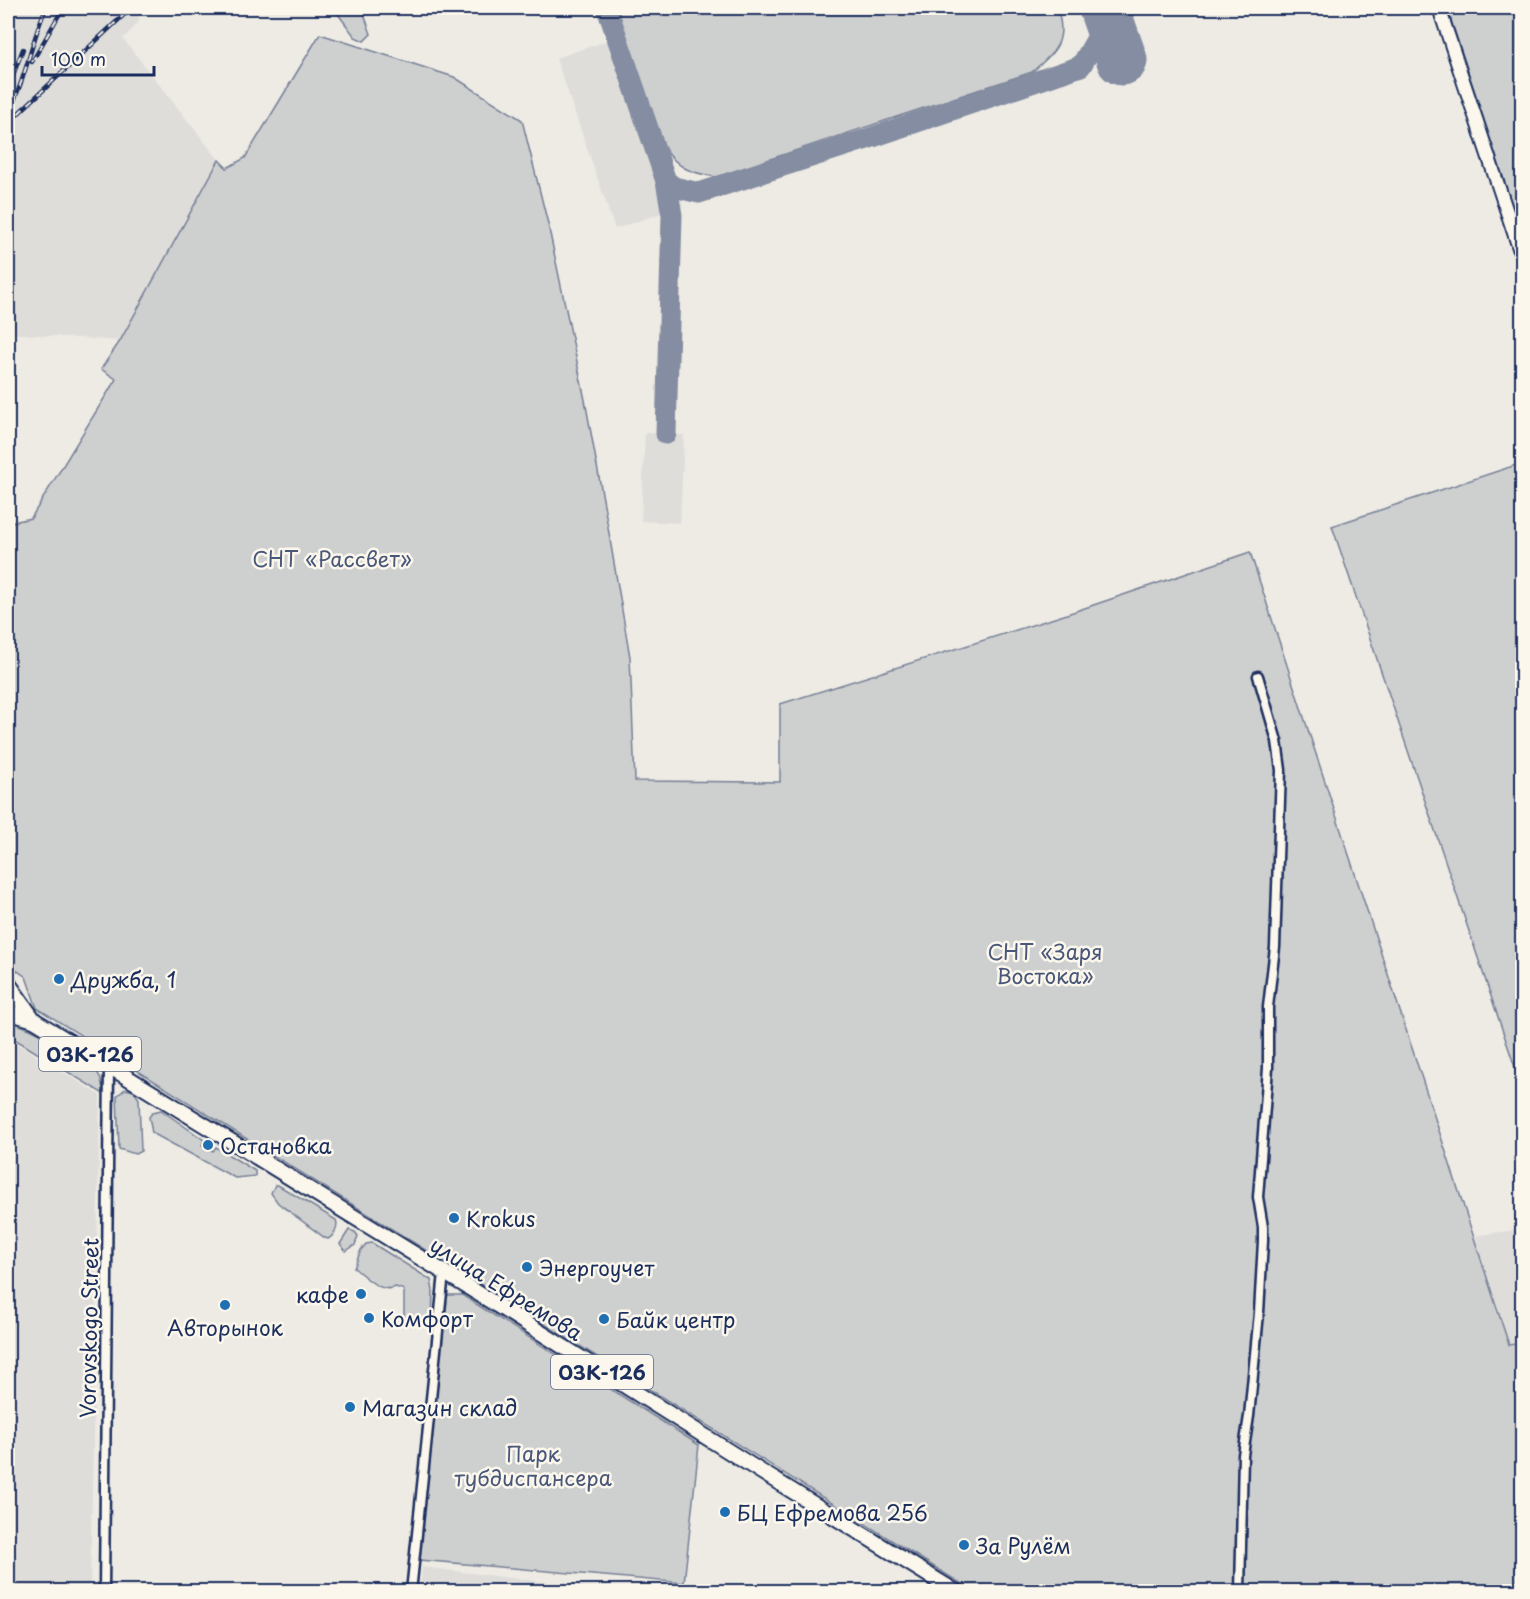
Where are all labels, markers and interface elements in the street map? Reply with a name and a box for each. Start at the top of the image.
scale bar [42,39,154,77]
text: 100 m [51,45,106,72]
park label: СНТ «Рассвет» [252,542,412,574]
park label: СНТ «Заря Востока» [987,935,1103,991]
place label: Дружба, 1 [70,963,176,995]
marker: Дружба, 1 [52,972,66,986]
road number: 03К-126 [39,1037,141,1071]
place label: Остановка [220,1129,332,1161]
marker: Остановка [201,1138,215,1152]
place label: Krokus [466,1202,535,1234]
marker: Krokus [447,1211,461,1225]
street label: улица Ефремова [424,1228,590,1348]
street label: Vorovskogo Street [70,1238,106,1418]
place label: Энергоучет [539,1251,655,1283]
marker: Энергоучет [520,1260,534,1274]
place label: кафе [296,1278,349,1310]
marker: кафе [354,1287,368,1301]
marker: Авторынок [218,1298,232,1312]
place label: Комфорт [381,1302,474,1334]
place label: Байк центр [616,1303,735,1335]
place label: Авторынок [167,1311,284,1343]
marker: Комфорт [362,1311,376,1325]
marker: Байк центр [597,1312,611,1326]
road number: 03К-126 [551,1355,653,1389]
place label: Магазин склад [362,1391,517,1423]
marker: Магазин склад [343,1400,357,1414]
park label: Парк тубдиспансера [454,1437,612,1493]
place label: БЦ Ефремова 256 [737,1496,928,1528]
marker: БЦ Ефремова 256 [718,1505,732,1519]
place label: За Рулём [975,1529,1071,1561]
marker: За Рулём [957,1538,971,1552]

